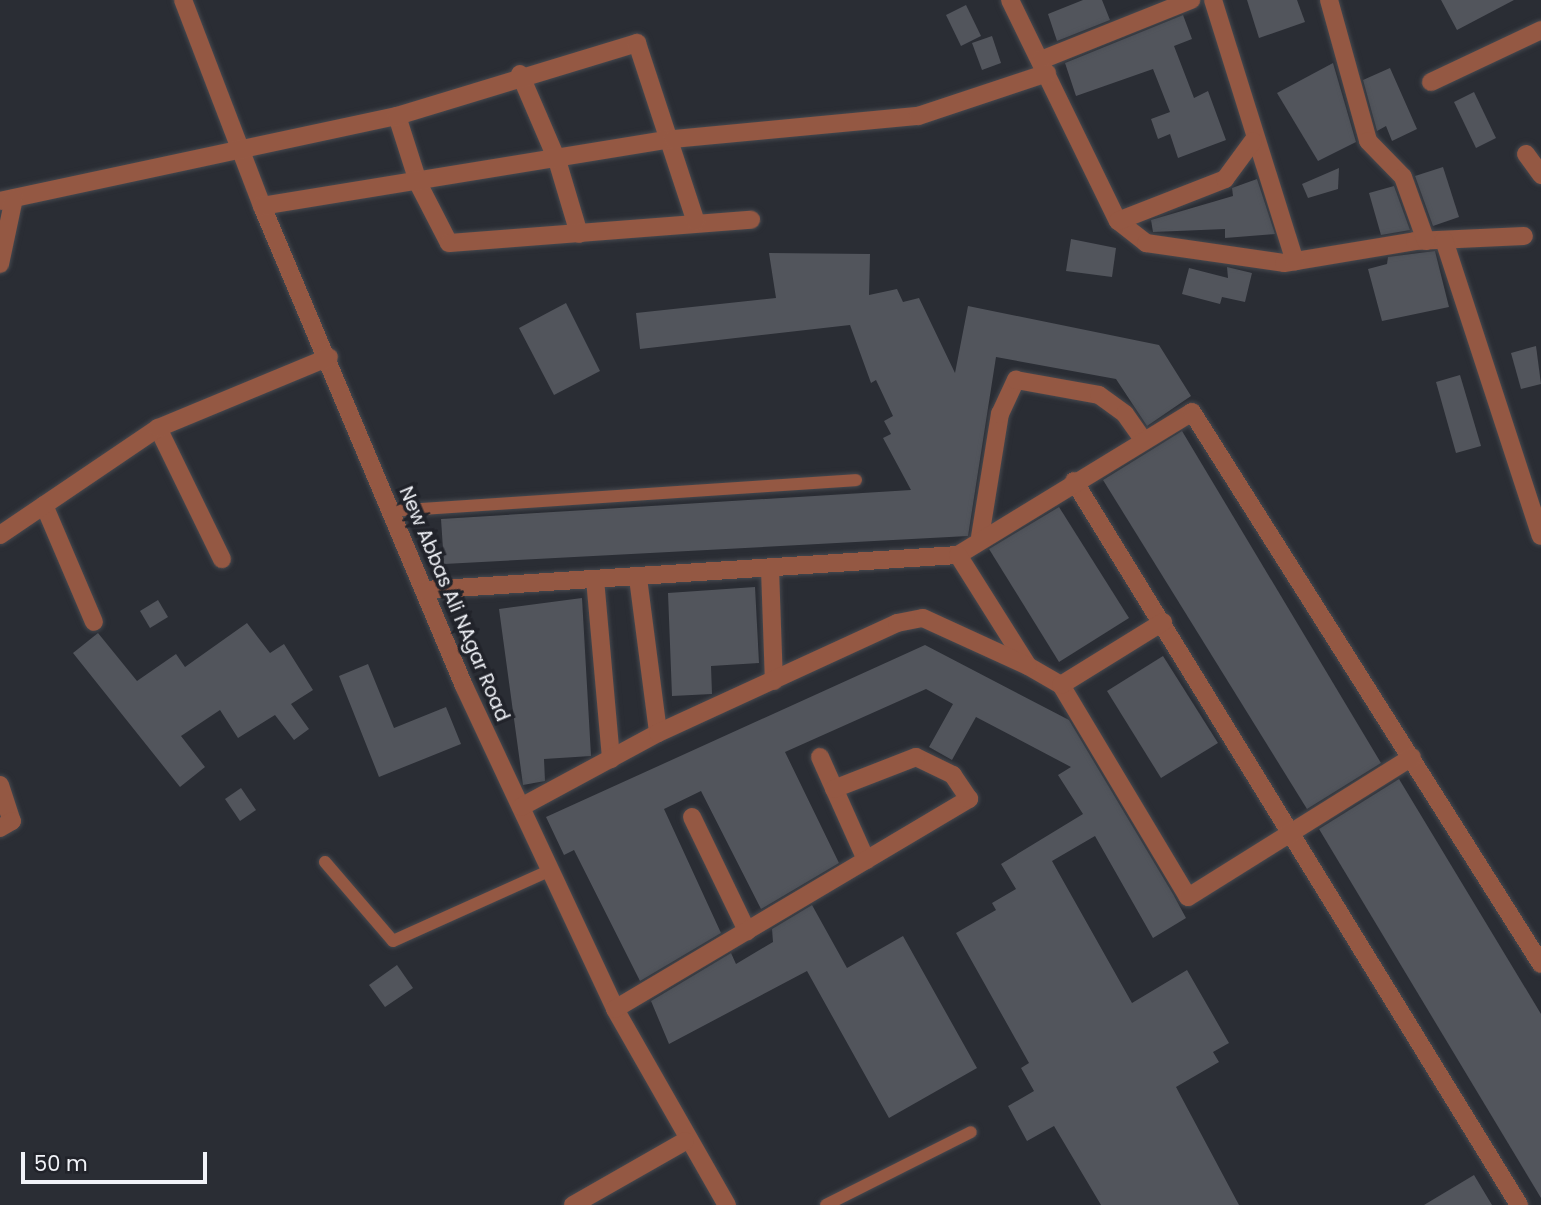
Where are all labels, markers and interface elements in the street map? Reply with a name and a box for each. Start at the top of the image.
street label: New Abbas Ali NAgar Road [394,483,514,725]
scale bar [24,1138,210,1182]
text: 50 m [34,1149,88,1178]

